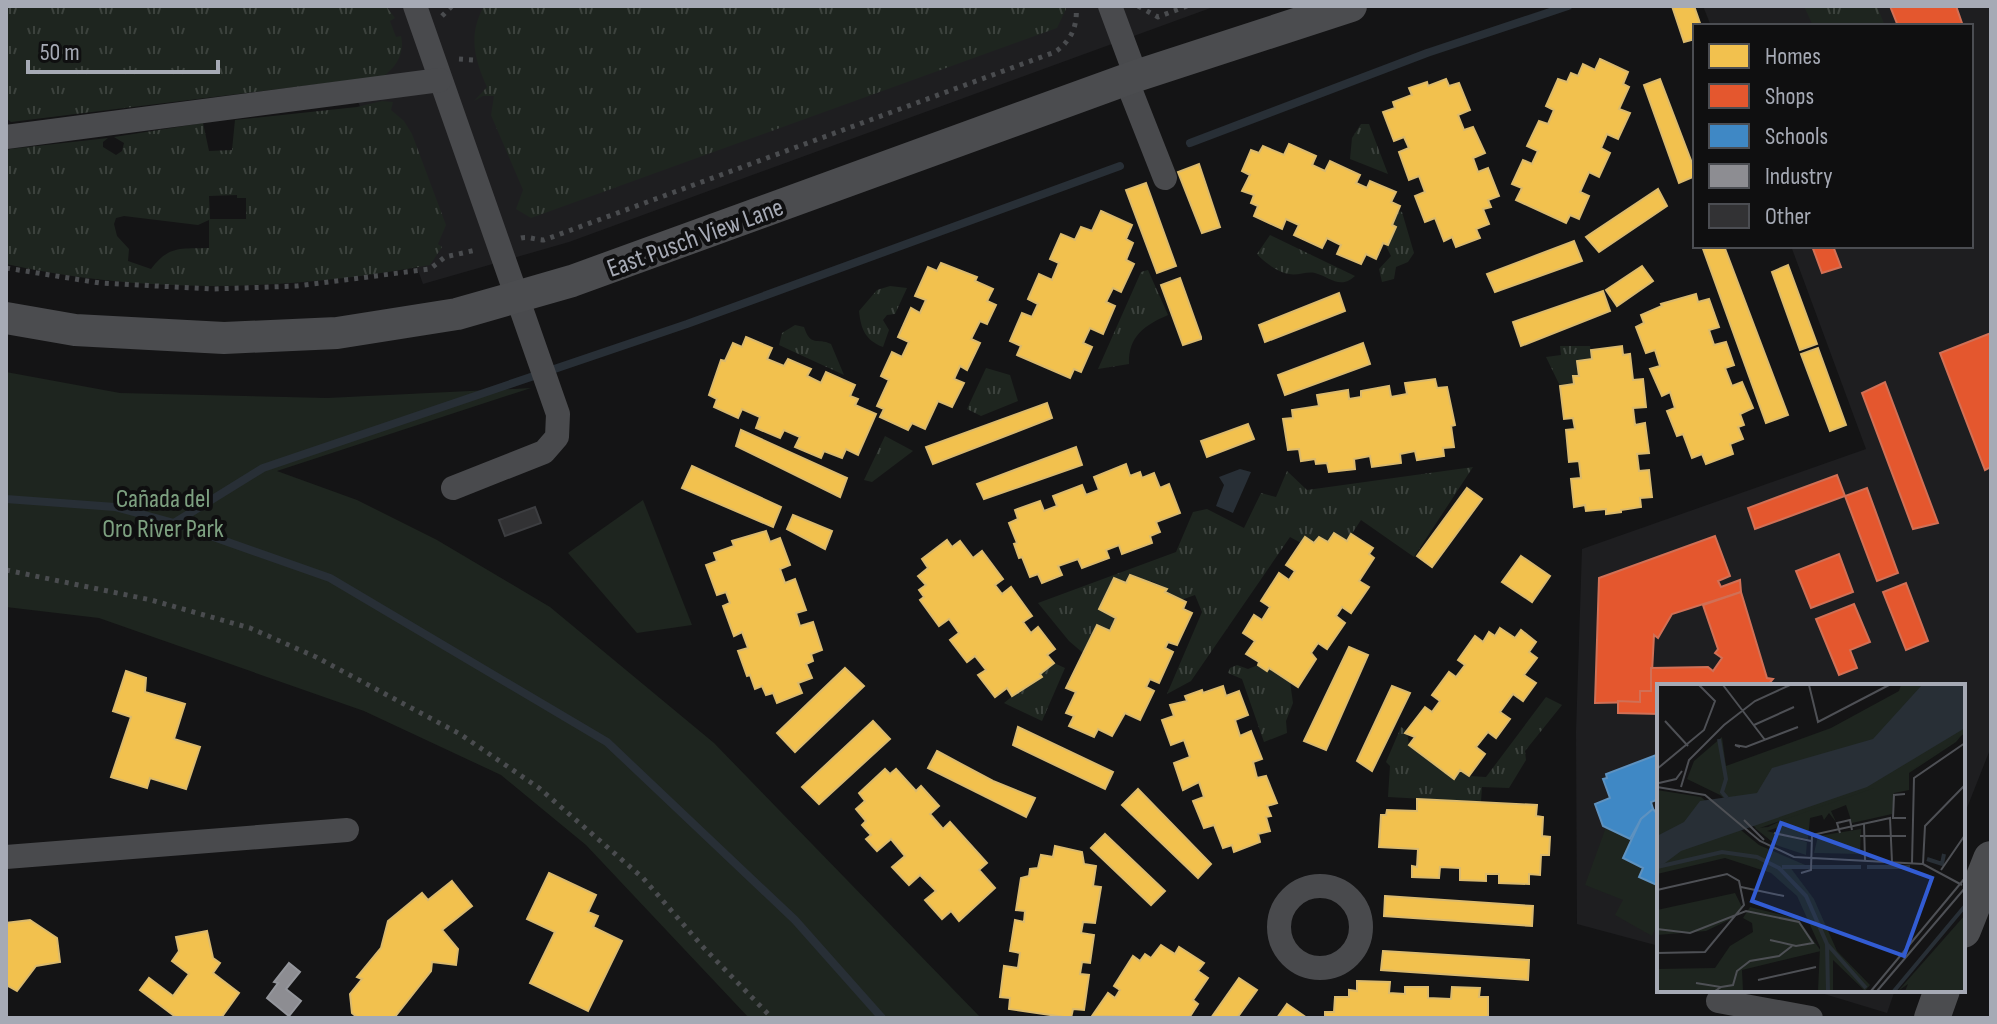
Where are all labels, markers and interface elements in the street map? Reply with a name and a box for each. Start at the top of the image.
scale bar [28,24,218,74]
legend [1693,24,1973,248]
text: 50 m [40,38,80,67]
text: Homes [1765,42,1821,71]
text: Shops [1765,82,1814,111]
text: Schools [1765,122,1828,151]
text: Industry [1765,162,1832,191]
street label: East Pusch View Lane [603,192,788,285]
text: Other [1765,202,1811,231]
park label: Cañada del Oro River Park [102,484,224,545]
inset map [1657,684,1965,992]

